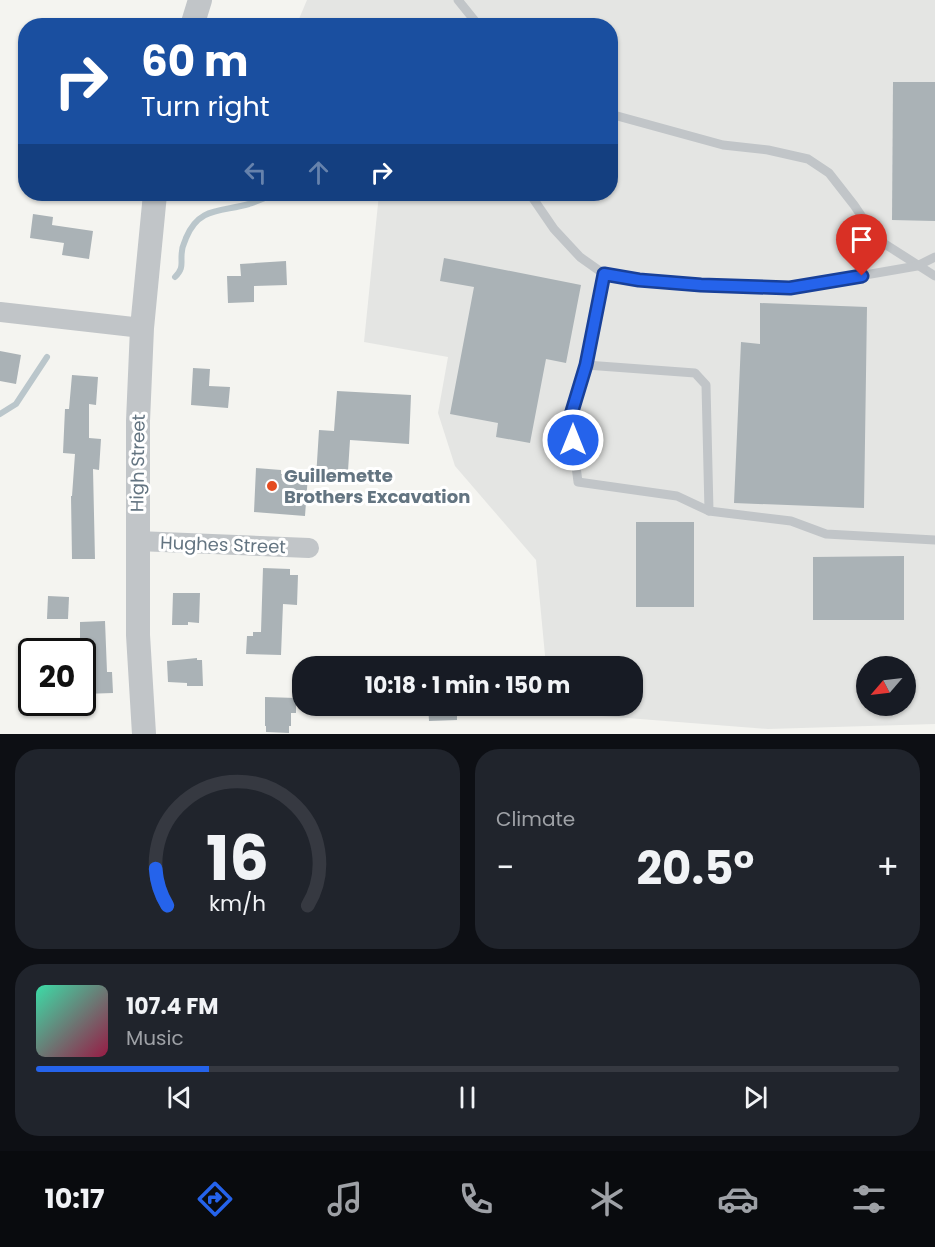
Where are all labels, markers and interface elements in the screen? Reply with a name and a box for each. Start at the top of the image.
text: 60 m [141,32,249,91]
icon: right [42,42,120,120]
text: Turn right [141,88,270,125]
icon: left [239,156,272,189]
icon: ahead [302,156,335,189]
icon: right [365,156,398,189]
pin [836,214,887,276]
icon: arrive [845,223,878,256]
position arrow [541,408,605,472]
street label: High Street [124,414,151,512]
place label: Guillemette Brothers Excavation [284,463,470,509]
marker: Guillemette Brothers Excavation [265,479,279,493]
street label: Hughes Street [160,530,286,559]
speed limit sign: 20 [18,638,96,716]
north arrow [856,656,916,716]
map controls [856,656,916,716]
text: 10:18 · 1 min · 150 m [365,670,570,701]
text: Climate [496,805,575,833]
text: 16 [206,814,269,902]
text: 20.5° [636,837,754,900]
text: − [496,844,514,891]
text: + [876,844,899,891]
text: km/h [209,888,266,919]
text: 107.4 FM [126,991,218,1022]
text: Music [126,1024,184,1052]
icon: previous [163,1081,196,1114]
icon: pause [451,1081,484,1114]
icon: next [739,1081,772,1114]
icon: directions [194,1178,236,1220]
icon: music [324,1178,366,1220]
icon: phone [455,1178,497,1220]
icon: climate [586,1178,628,1220]
icon: car [717,1178,759,1220]
icon: filters [848,1178,890,1220]
text: 10:17 [44,1180,105,1217]

